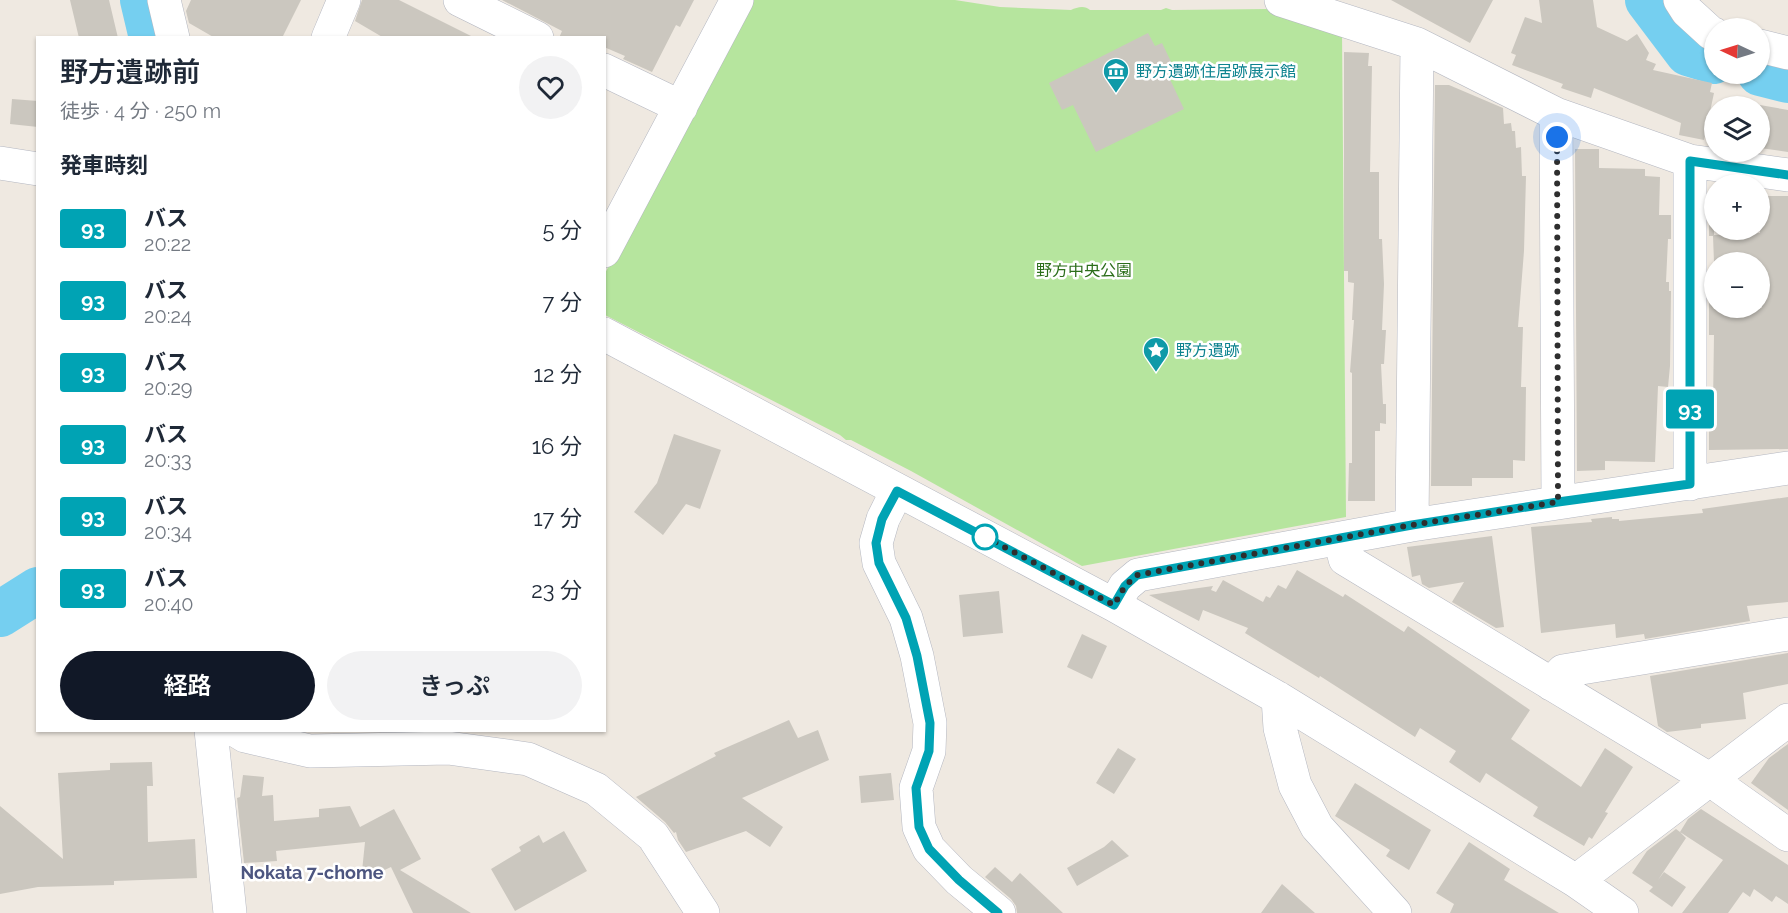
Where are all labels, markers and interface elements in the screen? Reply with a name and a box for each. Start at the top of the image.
north arrow [1704,18,1770,84]
map controls [1704,18,1770,318]
text: 野方遺跡前 [60,56,200,89]
button: heart [519,56,582,119]
museum icon: 野方遺跡住居跡展示館 [1101,56,1131,94]
place label: 野方遺跡住居跡展示館 [1136,62,1296,81]
button: layers [1704,96,1770,162]
text: 徒歩 · 4 分 · 250 m [60,99,221,123]
your location [1542,122,1572,152]
text: 発車時刻 [60,152,148,178]
button: + [1704,174,1770,240]
text: バス [144,205,188,231]
text: 93 [81,216,105,241]
text: 5 分 [542,217,582,243]
text: 20:22 [144,232,191,256]
button: − [1704,252,1770,318]
park label: 野方中央公園 [1036,261,1132,280]
text: バス [144,277,188,303]
text: 93 [81,288,105,313]
text: 7 分 [543,289,582,315]
text: 20:24 [144,304,192,328]
place icon: 野方遺跡 [1141,335,1171,373]
place label: 野方遺跡 [1176,341,1240,360]
text: バス [144,349,188,375]
text: 93 [81,360,105,385]
text: 12 分 [534,361,582,387]
text: 20:29 [144,376,193,400]
line badge: 93 [1663,390,1717,428]
text: 93 [1678,397,1702,422]
text: バス [144,421,188,447]
text: 93 [81,432,105,457]
text: 16 分 [532,433,582,459]
text: 20:33 [144,448,192,472]
text: バス [144,493,188,519]
text: 93 [81,504,105,529]
text: 17 分 [533,505,582,531]
text: 20:34 [144,520,192,544]
unlabelled marker [972,524,998,550]
text: バス [144,565,188,591]
text: 93 [81,576,105,601]
text: 23 分 [531,577,582,603]
text: 20:40 [144,592,194,616]
button: 経路 [60,651,315,720]
button: きっぷ [327,651,582,720]
district label: Nokata 7-chome [241,862,384,883]

